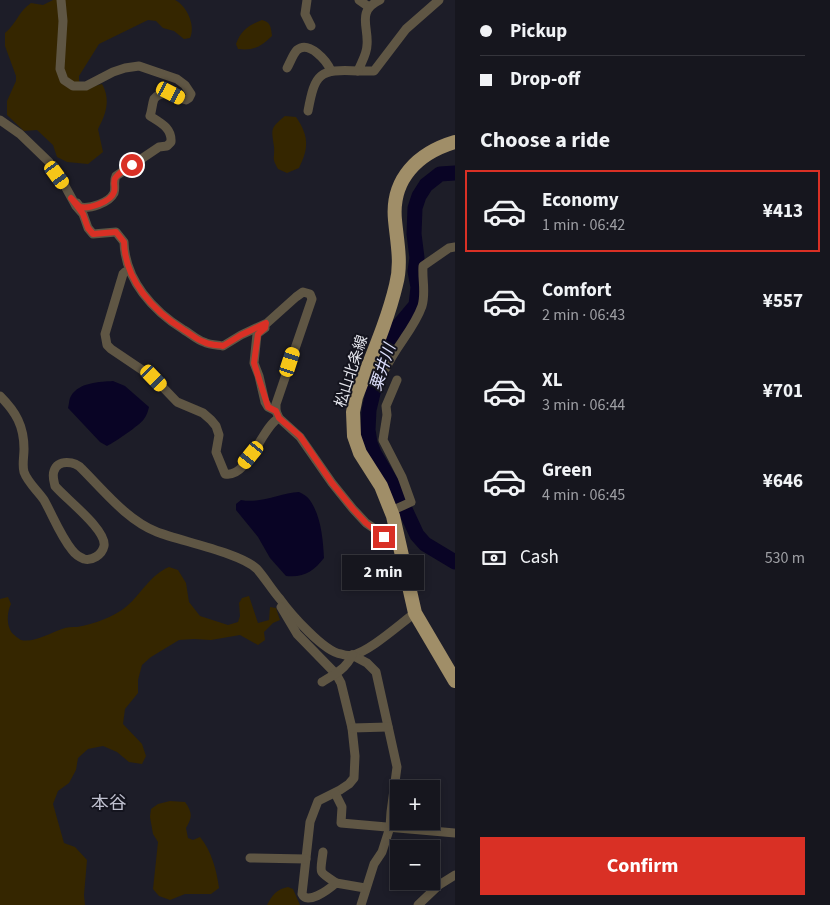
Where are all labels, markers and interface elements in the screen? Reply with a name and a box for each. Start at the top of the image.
text: Pickup [510,18,567,45]
text: Drop-off [510,66,580,93]
car [154,80,187,106]
text: Choose a ride [480,124,610,156]
route start [121,154,143,176]
car [42,158,71,192]
text: Economy [542,187,619,214]
icon: car [482,189,527,234]
text: ¥413 [763,198,803,225]
text: 1 min · 06:42 [542,214,625,236]
text: Comfort [542,277,612,304]
icon: car [482,279,527,324]
text: ¥557 [763,288,803,315]
text: 2 min · 06:43 [542,304,625,326]
street label: 松山北条線 [330,332,373,410]
water label: 粟井川 [365,339,401,394]
car [278,345,301,379]
car [138,362,169,394]
text: XL [542,367,563,394]
icon: car [482,369,527,414]
text: ¥701 [763,378,803,405]
text: 3 min · 06:44 [542,394,625,416]
car [235,439,266,471]
text: Green [542,457,592,484]
icon: car [482,459,527,504]
text: ¥646 [763,468,803,495]
text: 4 min · 06:45 [542,484,625,506]
route end [373,526,395,548]
icon: cash [480,544,508,572]
text: Cash [520,544,559,571]
text: 530 m [765,547,805,569]
callout: 2 min [343,554,425,590]
text: 2 min [364,561,402,583]
map controls [390,780,440,890]
button: + [390,780,440,830]
district label: 本谷 [91,791,127,816]
button: Confirm [480,837,805,895]
button: − [390,840,440,890]

